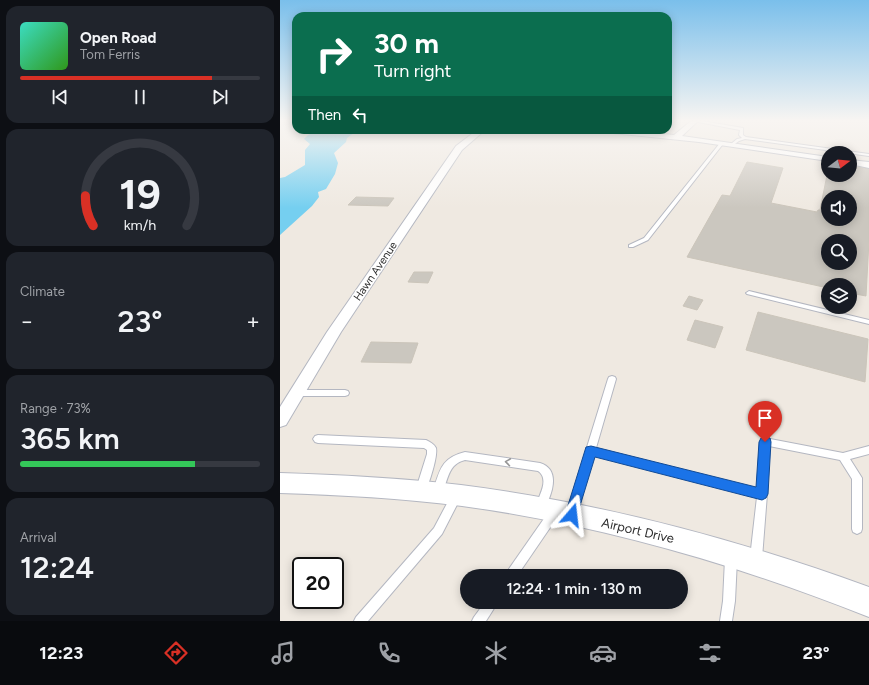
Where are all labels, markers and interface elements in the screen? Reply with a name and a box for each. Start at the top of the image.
text: 30 m [374,26,439,60]
icon: right [308,28,360,80]
text: Open Road [80,29,157,47]
text: Tom Ferris [80,47,140,62]
text: Turn right [374,60,451,82]
icon: previous [49,86,71,108]
icon: pause [129,86,151,108]
icon: next [209,86,231,108]
icon: left [349,104,371,126]
text: Then [308,106,341,124]
north arrow [821,146,857,182]
map controls [821,146,857,314]
text: 19 [119,168,161,218]
button: sound [821,190,857,226]
text: km/h [124,215,156,233]
button: search [821,234,857,270]
street label: Hawn Avenue [351,239,400,303]
button: layers [821,278,857,314]
text: Climate [20,284,65,299]
text: 23° [118,303,162,340]
text: − [20,308,34,335]
text: + [246,308,260,335]
text: Range · 73% [20,401,91,416]
pin [748,401,782,442]
icon: arrive [754,407,776,429]
text: 365 km [20,420,120,457]
one-way arrow [505,458,511,467]
position arrow [551,494,593,536]
street label: Airport Drive [600,515,676,546]
text: Arrival [20,530,57,545]
text: 12:24 [20,549,94,586]
speed limit sign: 20 [292,557,344,609]
text: 12:24 · 1 min · 130 m [506,580,642,598]
icon: directions [162,639,190,667]
icon: music [269,639,297,667]
icon: phone [375,639,403,667]
icon: climate [482,639,510,667]
icon: car [589,639,617,667]
icon: filters [696,639,724,667]
text: 12:23 [39,642,83,664]
text: 23° [802,642,830,664]

